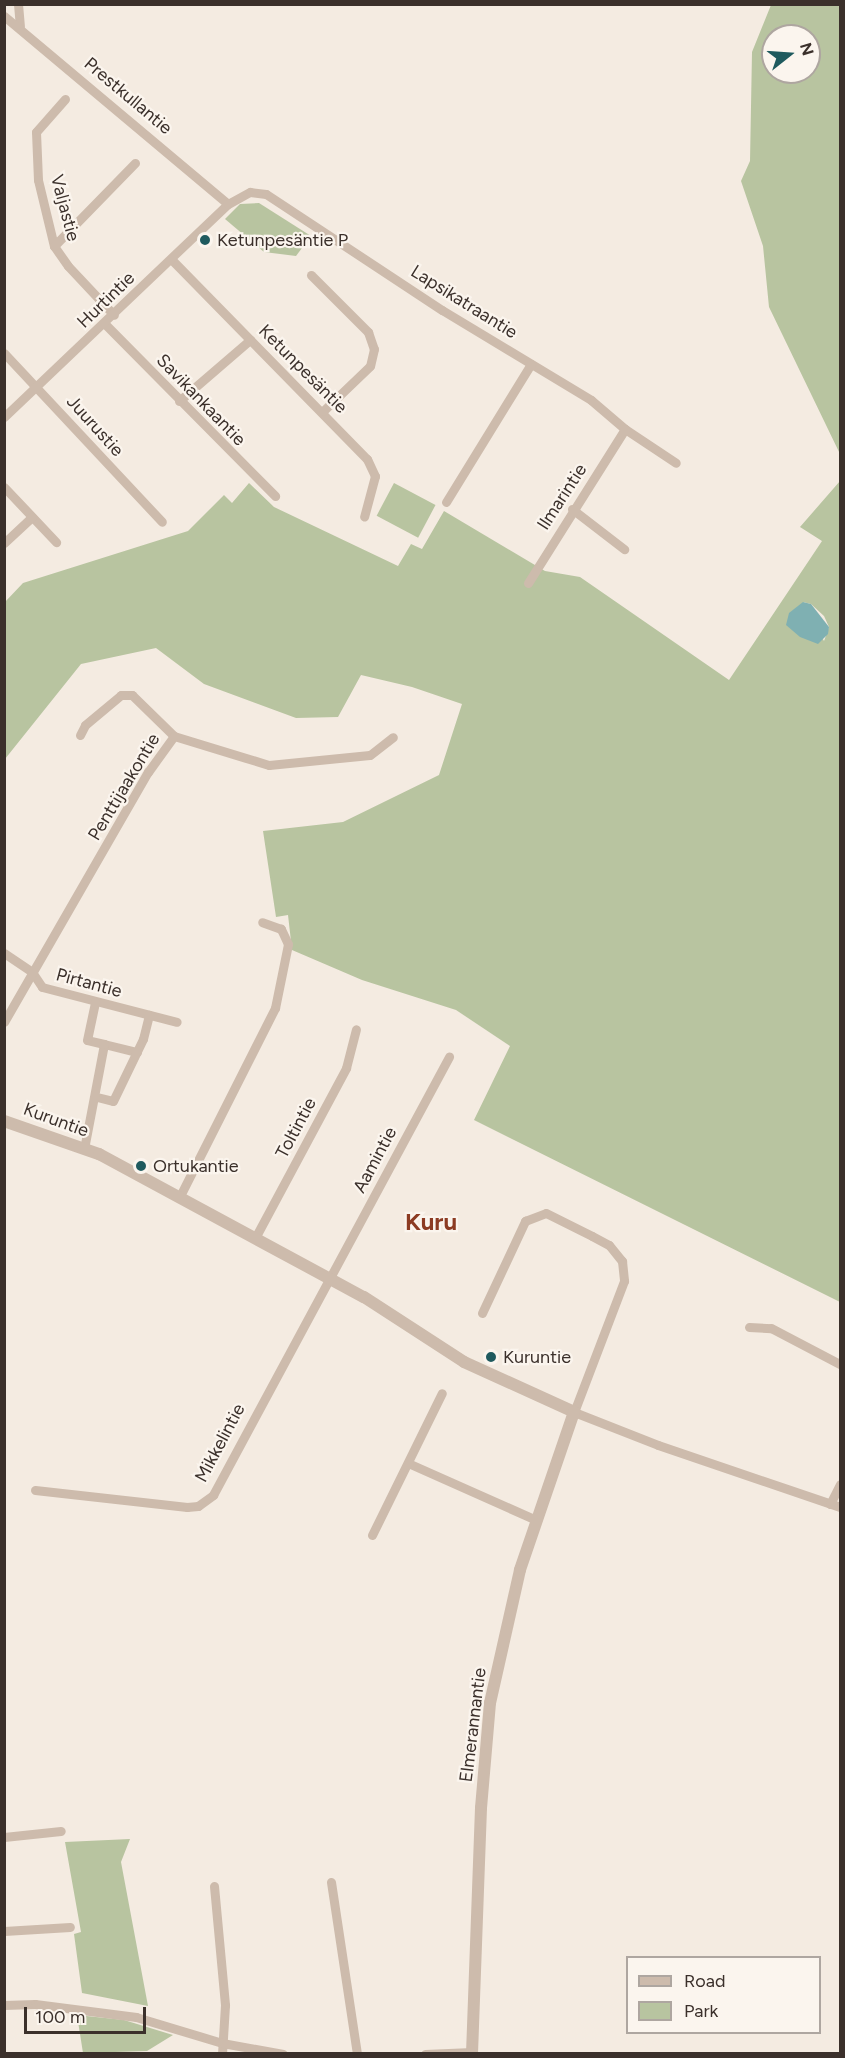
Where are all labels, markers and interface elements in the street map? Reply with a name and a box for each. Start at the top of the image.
north arrow [761,24,821,84]
text: N [796,40,818,58]
street label: Prestkullantie [80,53,176,139]
street label: Valjastie [46,172,84,244]
place label: Ketunpesäntie P [217,229,348,251]
marker: Ketunpesäntie P [198,233,212,247]
street label: Lapsikatraantie [407,261,521,343]
street label: Hurtintie [73,267,139,333]
street label: Ketunpesäntie [254,320,352,418]
street label: Savikankaantie [152,350,250,450]
street label: Juurustie [62,391,128,461]
street label: Ilmarintie [533,460,591,534]
street label: Penttijaakontie [84,730,164,844]
street label: Pirtantie [54,964,124,1002]
street label: Toltintie [271,1094,321,1162]
street label: Kuruntie [20,1098,92,1142]
street label: Aamintie [349,1123,401,1197]
place label: Ortukantie [153,1155,238,1177]
marker: Ortukantie [134,1159,148,1173]
district label: Kuru [405,1208,457,1236]
place label: Kuruntie [503,1346,571,1368]
marker: Kuruntie [484,1350,498,1364]
street label: Mikkelintie [190,1400,250,1486]
street label: Elmerannantie [455,1667,491,1783]
legend [626,1956,821,2034]
text: Road [684,1970,725,1992]
scale bar [27,1995,148,2033]
text: Park [684,2000,718,2022]
text: 100 m [35,2006,85,2028]

